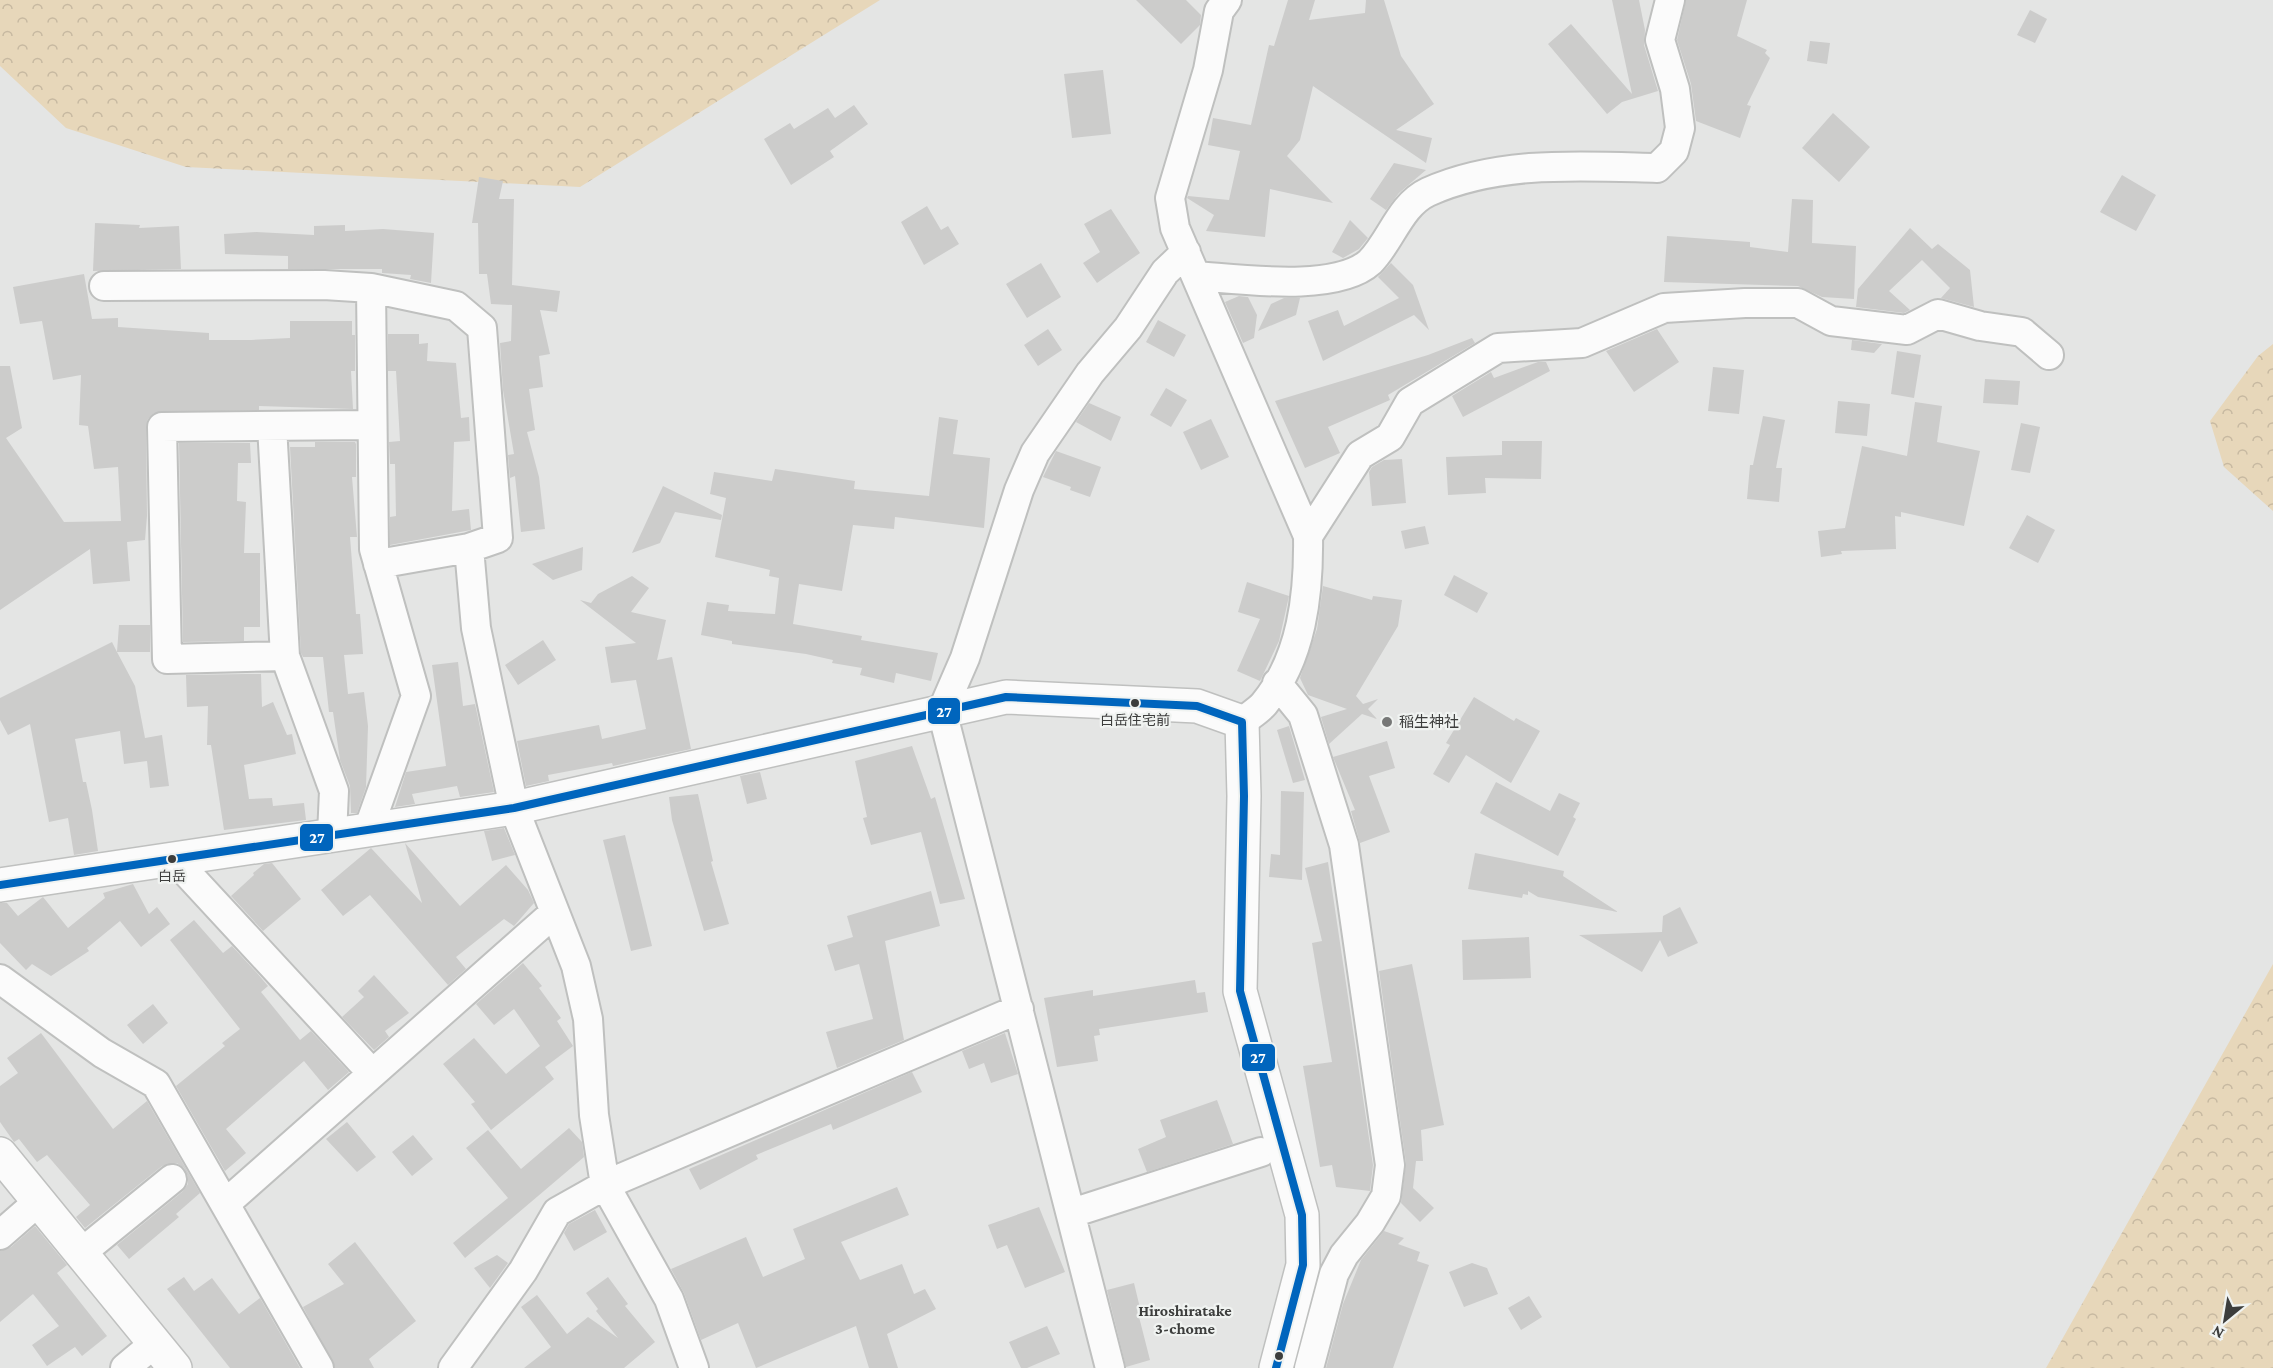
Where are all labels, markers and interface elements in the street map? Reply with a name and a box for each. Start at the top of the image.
line badge: 27 [927,697,961,725]
marker: 白岳住宅前 [1129,697,1141,709]
text: 27 [936,703,952,720]
place label: 白岳住宅前 [1100,712,1170,728]
place label: 稲生神社 [1399,714,1459,730]
marker: 稲生神社 [1380,715,1394,729]
line badge: 27 [299,823,334,852]
text: 27 [309,829,325,846]
marker: 白岳 [166,853,178,865]
place label: 白岳 [158,868,186,884]
line badge: 27 [1241,1043,1276,1072]
text: 27 [1250,1049,1266,1066]
north arrow [2195,1290,2255,1350]
district label: Hiroshiratake 3-chome [1138,1302,1232,1337]
text: N [2209,1322,2227,1343]
unlabelled marker [1273,1350,1285,1362]

